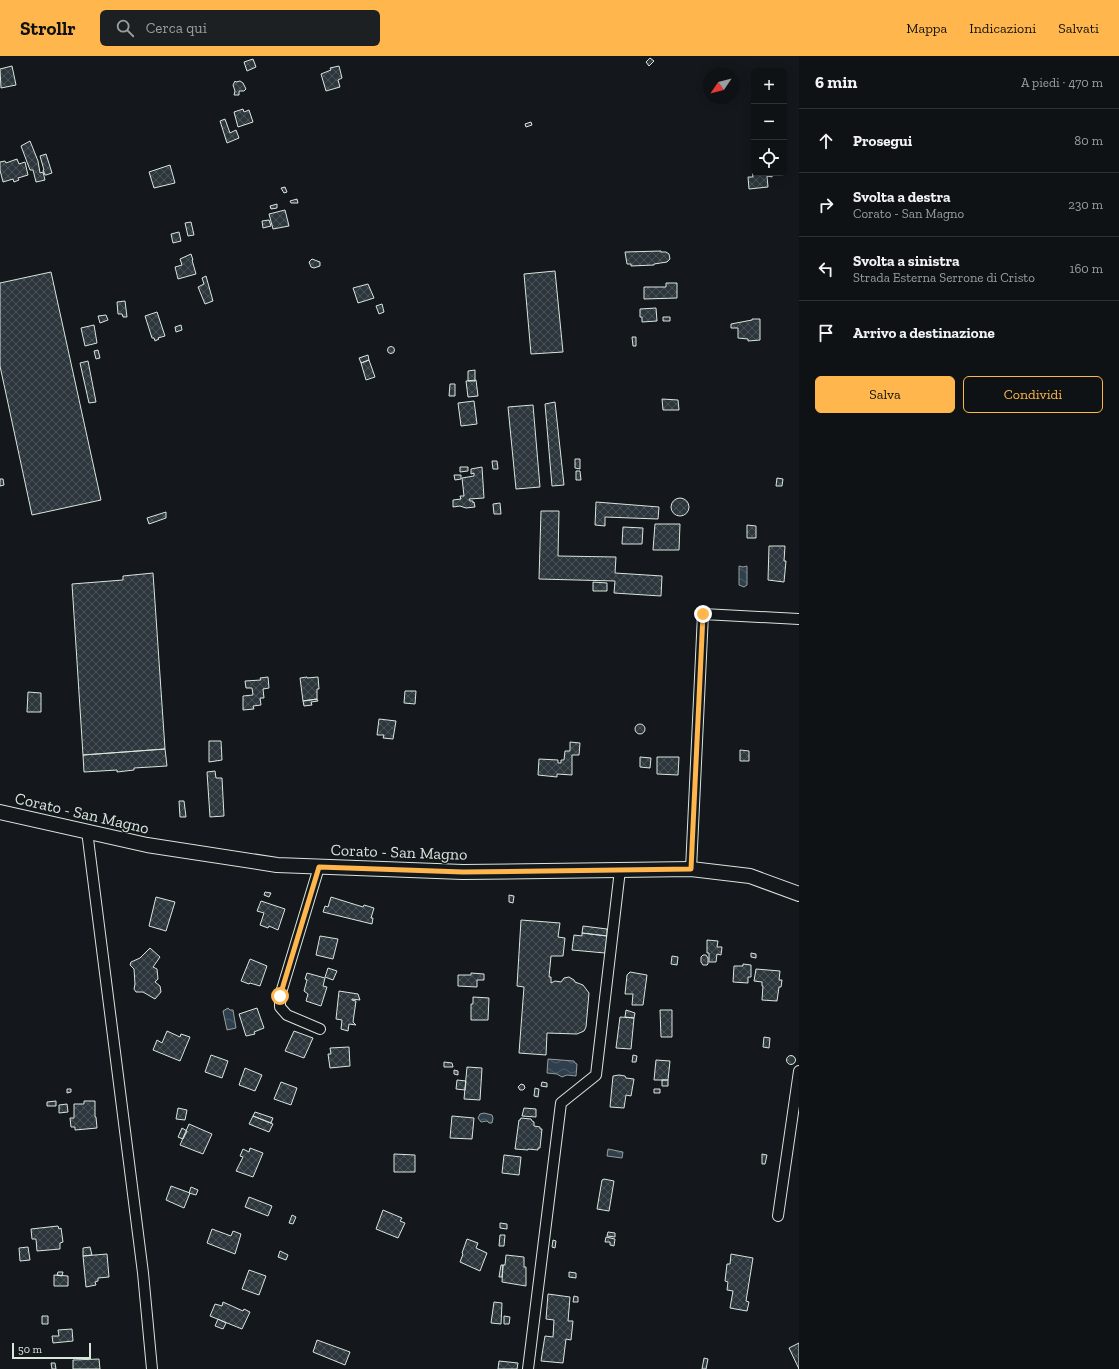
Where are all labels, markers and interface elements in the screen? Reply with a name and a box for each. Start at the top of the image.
search box [100,10,380,46]
text: Strollr [20,17,76,40]
icon: search [114,17,136,39]
text: Cerca qui [146,19,207,37]
text: Mappa [906,20,947,37]
text: Indicazioni [969,20,1036,37]
text: Salvati [1058,20,1099,37]
north arrow [703,68,739,104]
map controls [751,68,787,176]
button: + [751,68,787,104]
text: 6 min [815,72,857,92]
text: A piedi · 470 m [1021,75,1103,90]
button: − [751,104,787,140]
icon: ahead [815,130,837,152]
text: Prosegui [853,132,912,150]
text: 80 m [1074,133,1103,148]
button: locate [751,140,787,176]
text: Svolta a destra [853,188,951,206]
icon: right [815,194,837,216]
text: 230 m [1068,197,1103,212]
text: Corato - San Magno [853,206,964,221]
text: Svolta a sinistra [853,252,960,270]
icon: left [815,258,837,280]
text: 160 m [1069,261,1103,276]
text: Strada Esterna Serrone di Cristo [853,270,1035,285]
icon: arrive [815,322,837,344]
text: Arrivo a destinazione [853,324,995,342]
button: Salva [815,376,955,413]
button: Condividi [963,376,1103,413]
route end [694,605,712,623]
street label: Corato - San Magno [13,788,151,838]
street label: Corato - San Magno [330,840,468,864]
route start [271,987,289,1005]
scale bar [12,1341,91,1360]
text: 50 m [18,1343,42,1356]

